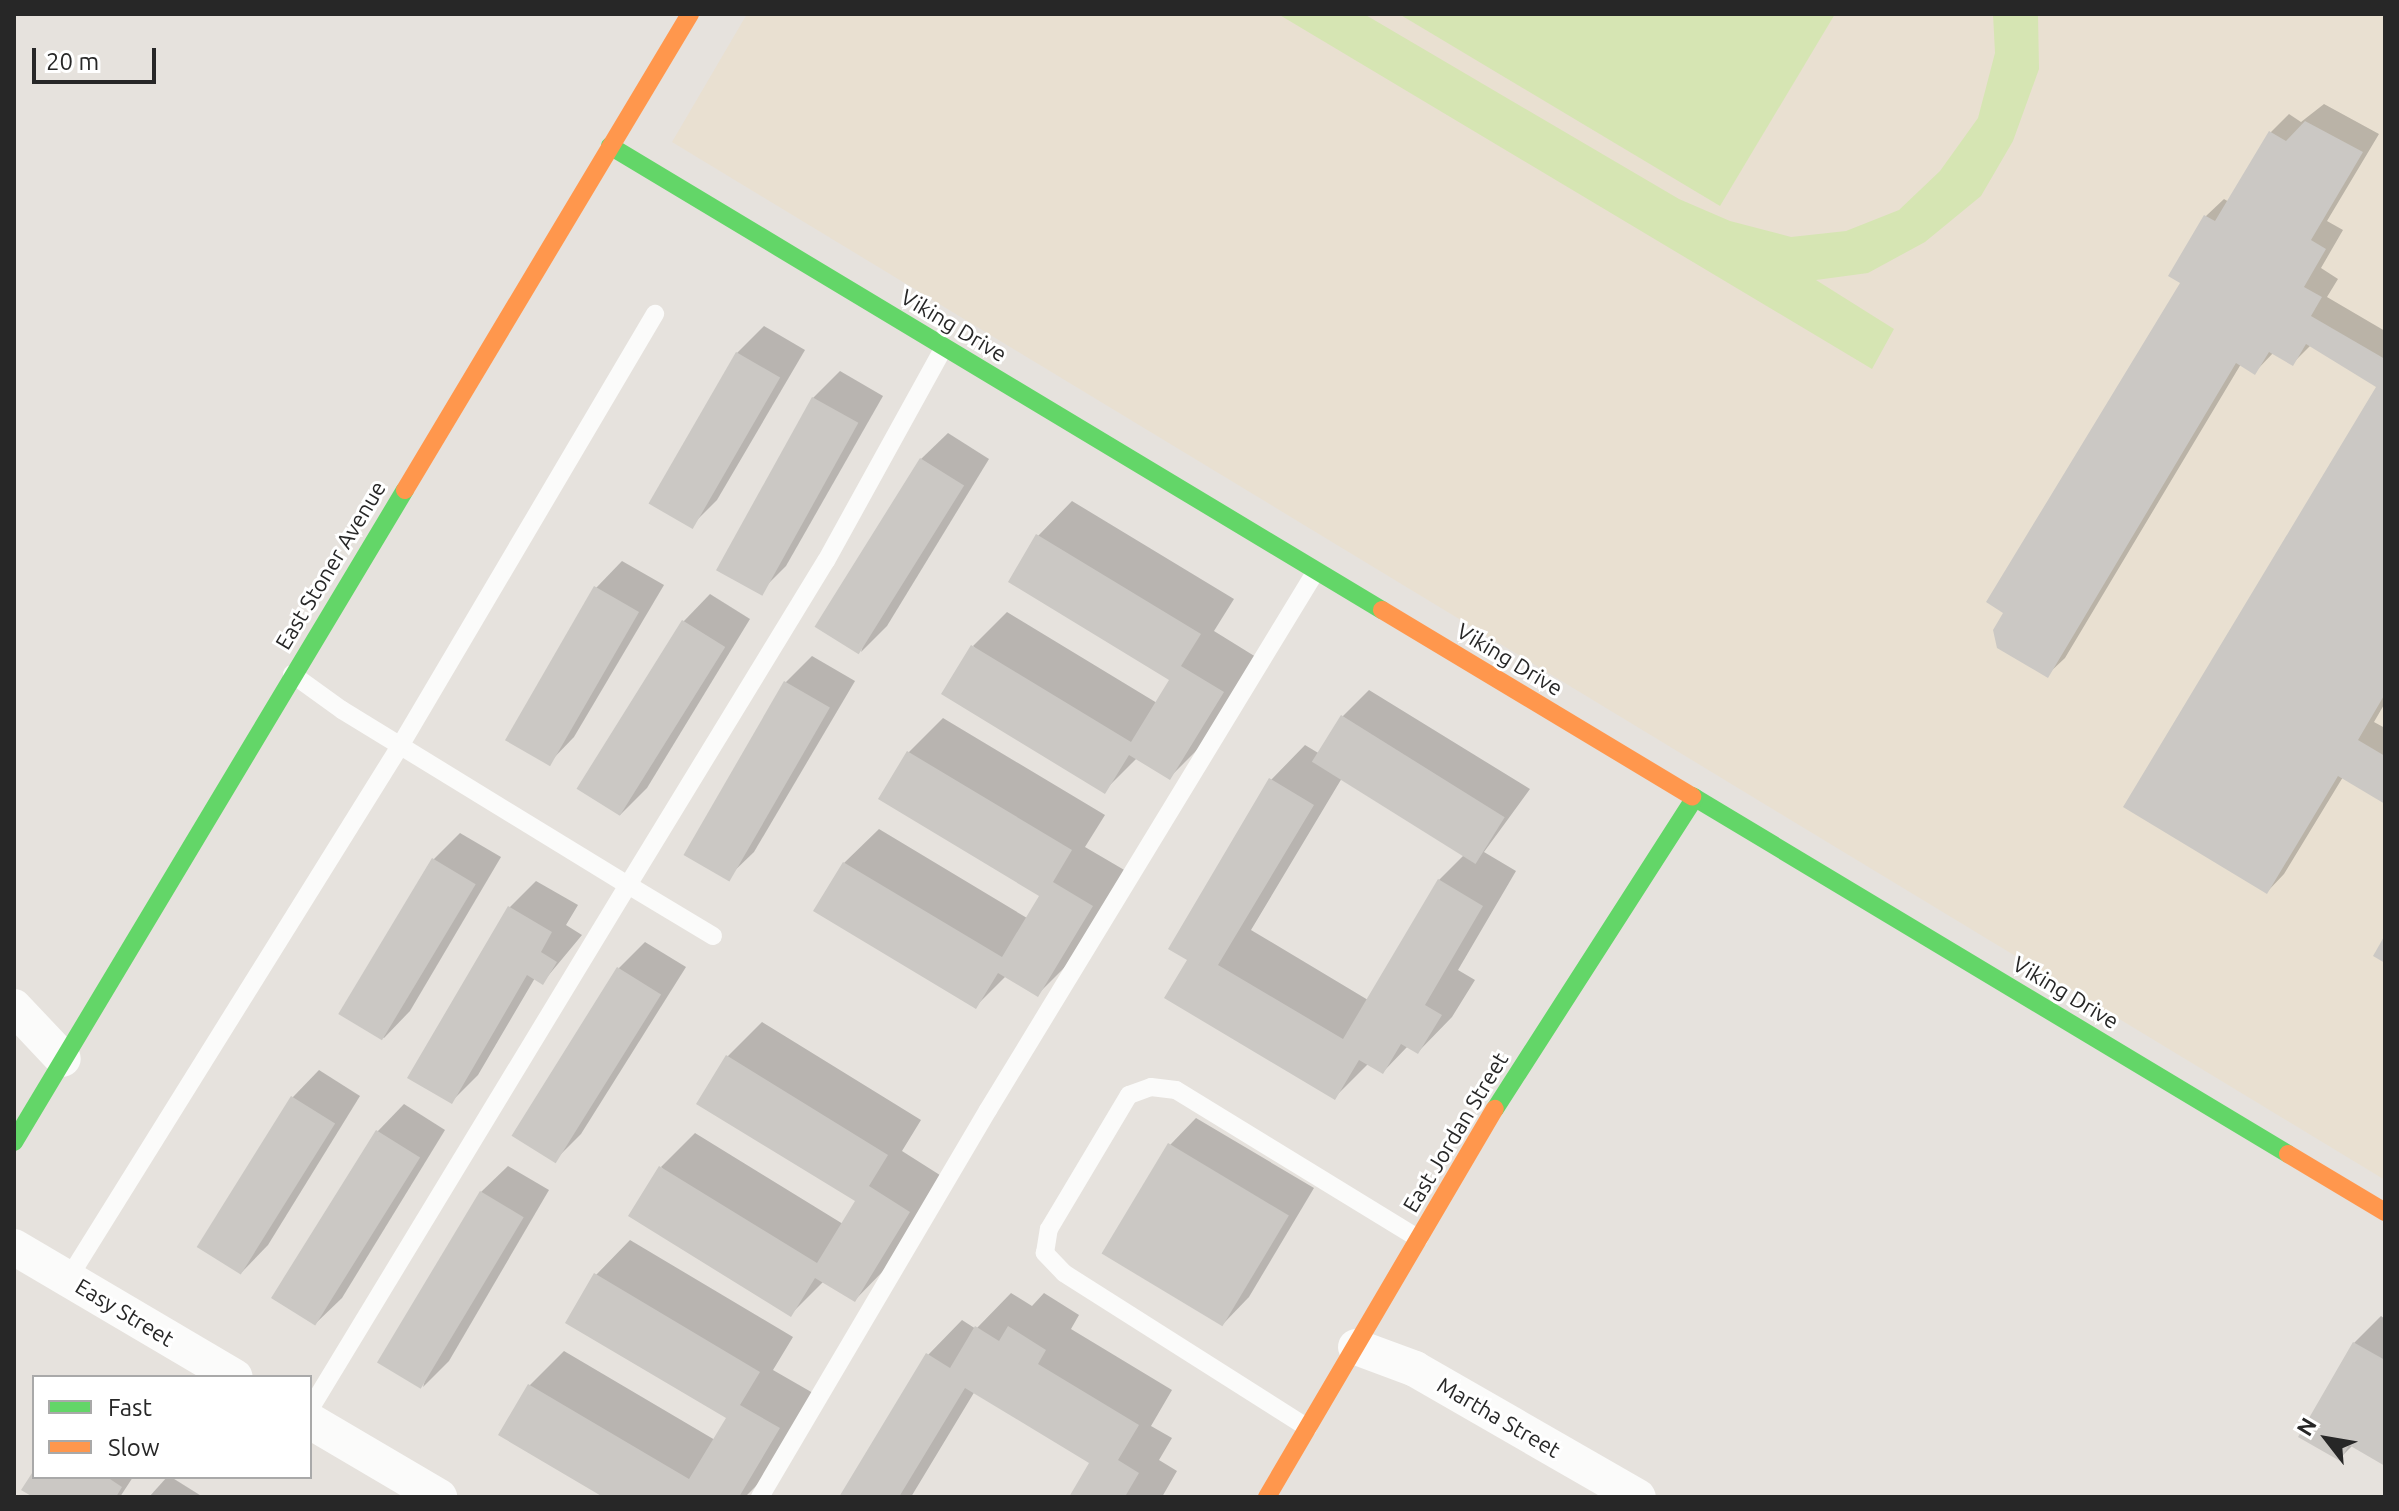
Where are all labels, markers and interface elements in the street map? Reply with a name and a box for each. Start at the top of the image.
scale bar [36,32,160,82]
text: 20 m [46,48,99,75]
street label: Viking Drive [896,283,1012,367]
street label: East Stoner Avenue [269,476,391,654]
street label: Viking Drive [1452,617,1568,701]
street label: Viking Drive [2008,950,2124,1034]
street label: East Jordan Street [1397,1047,1513,1217]
street label: Easy Street [71,1272,179,1352]
street label: Martha Street [1433,1371,1565,1463]
legend [32,1375,312,1479]
text: Fast [108,1394,152,1421]
north arrow [2287,1399,2367,1479]
text: N [2291,1413,2321,1440]
text: Slow [108,1434,160,1461]

